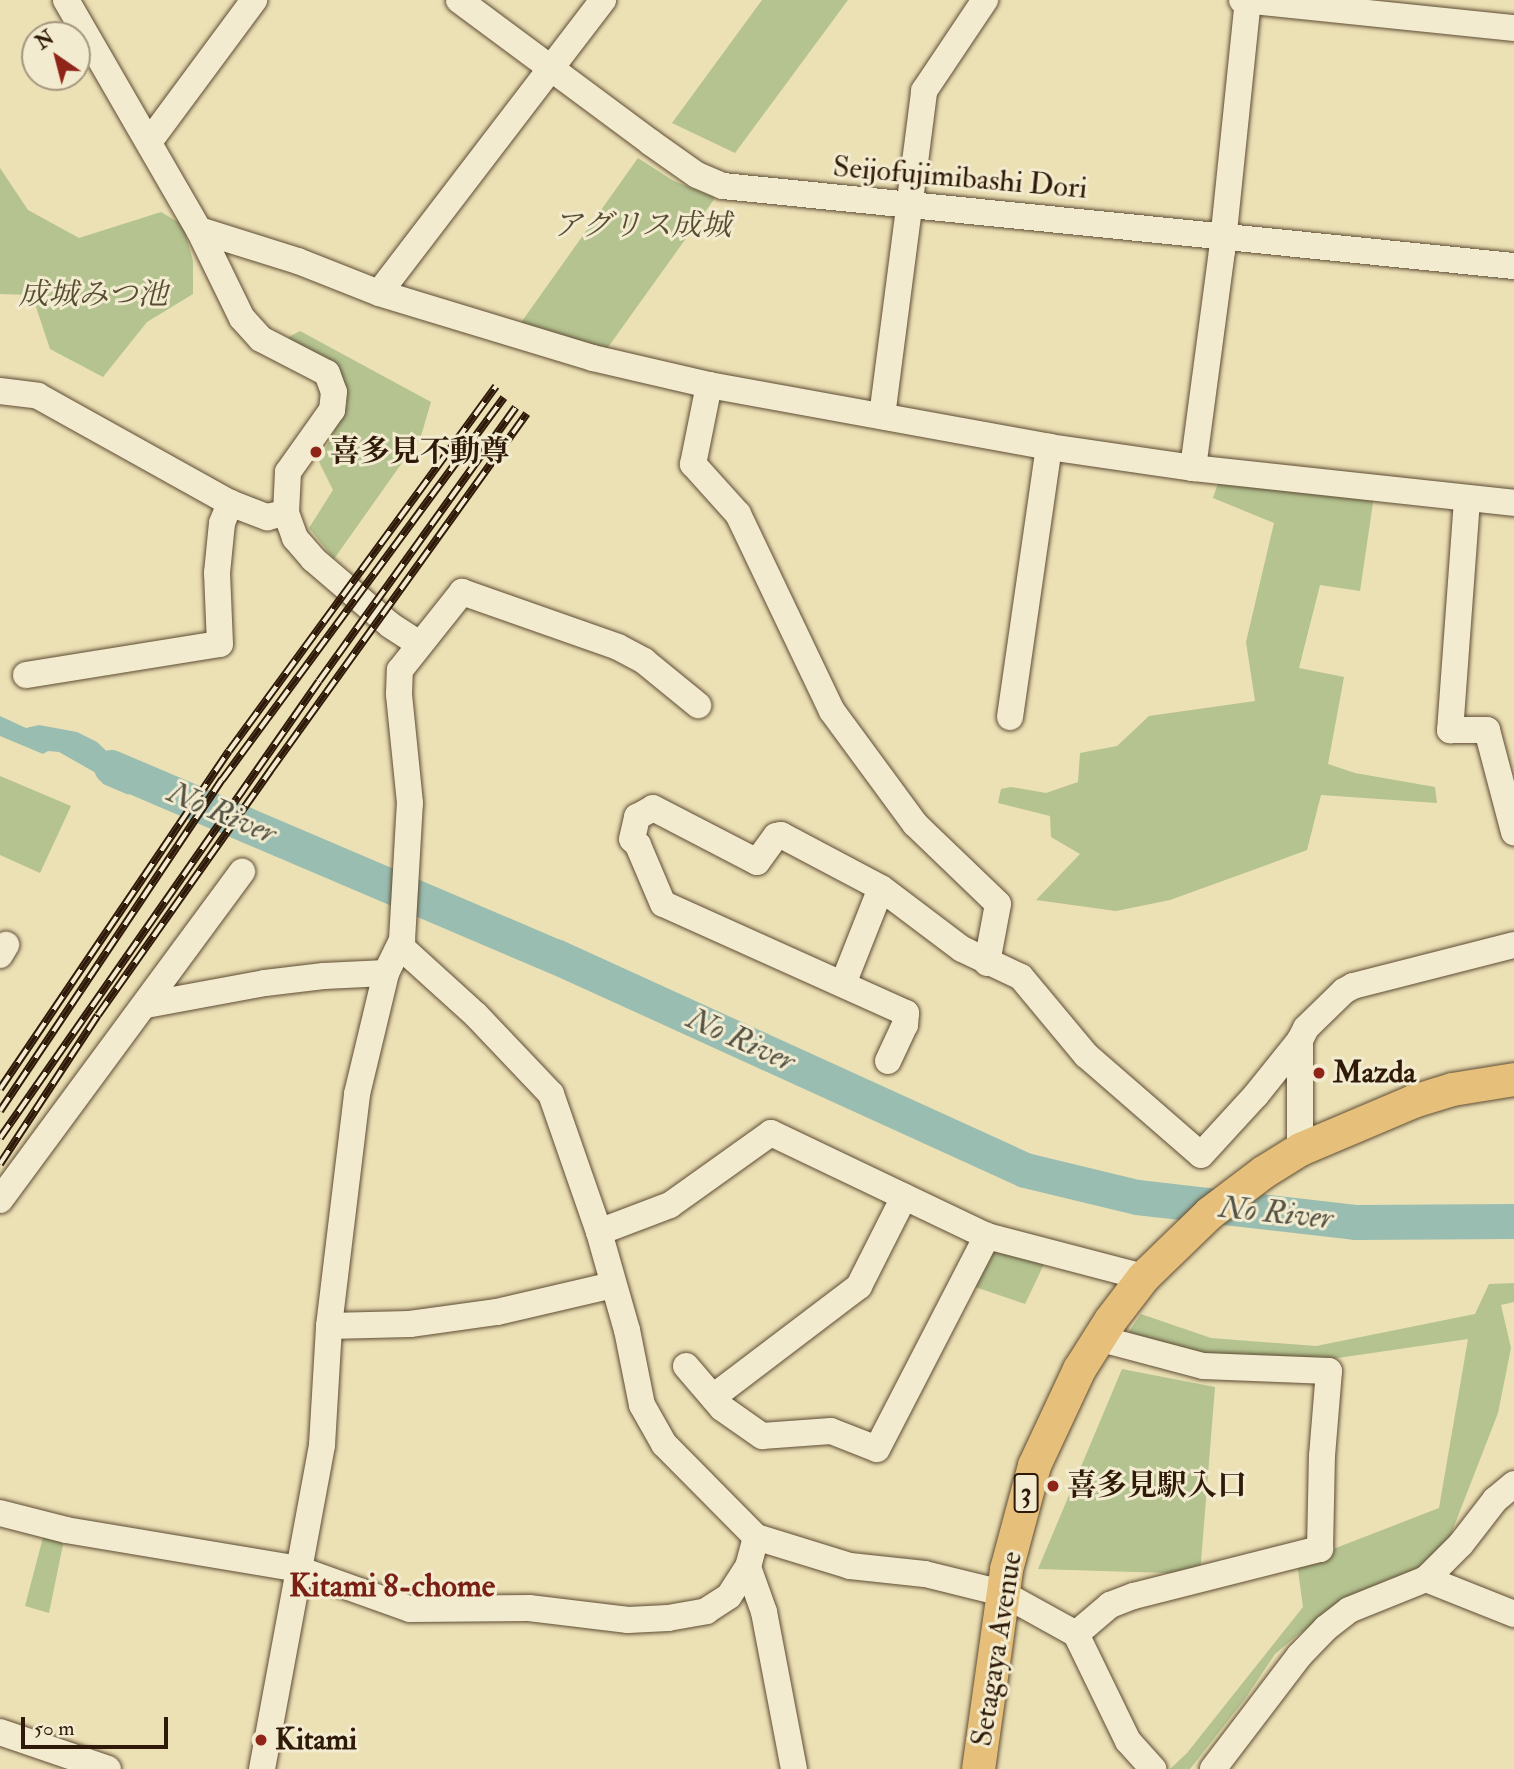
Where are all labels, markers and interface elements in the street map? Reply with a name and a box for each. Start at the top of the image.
north arrow [21,21,91,91]
text: N [31,26,59,55]
street label: Seijofujimibashi Dori [831,149,1089,207]
park label: アグリス成城 [552,208,732,244]
park label: 成城みつ池 [18,277,168,313]
place label: 喜多見不動尊 [330,434,510,470]
marker: 喜多見不動尊 [308,444,324,460]
water label: No River [162,773,282,853]
water label: No River [681,999,801,1081]
place label: Mazda [1333,1055,1416,1091]
marker: Mazda [1311,1065,1327,1081]
water label: No River [1217,1188,1335,1238]
road number: 3 [1012,1468,1040,1518]
place label: 喜多見駅入口 [1067,1468,1247,1504]
marker: 喜多見駅入口 [1045,1478,1061,1494]
street label: Setagaya Avenue [964,1549,1030,1749]
district label: Kitami 8-chome [289,1567,495,1605]
scale bar [24,1702,172,1746]
text: 50 m [34,1715,75,1742]
place label: Kitami [275,1722,357,1758]
marker: Kitami [253,1732,269,1748]

